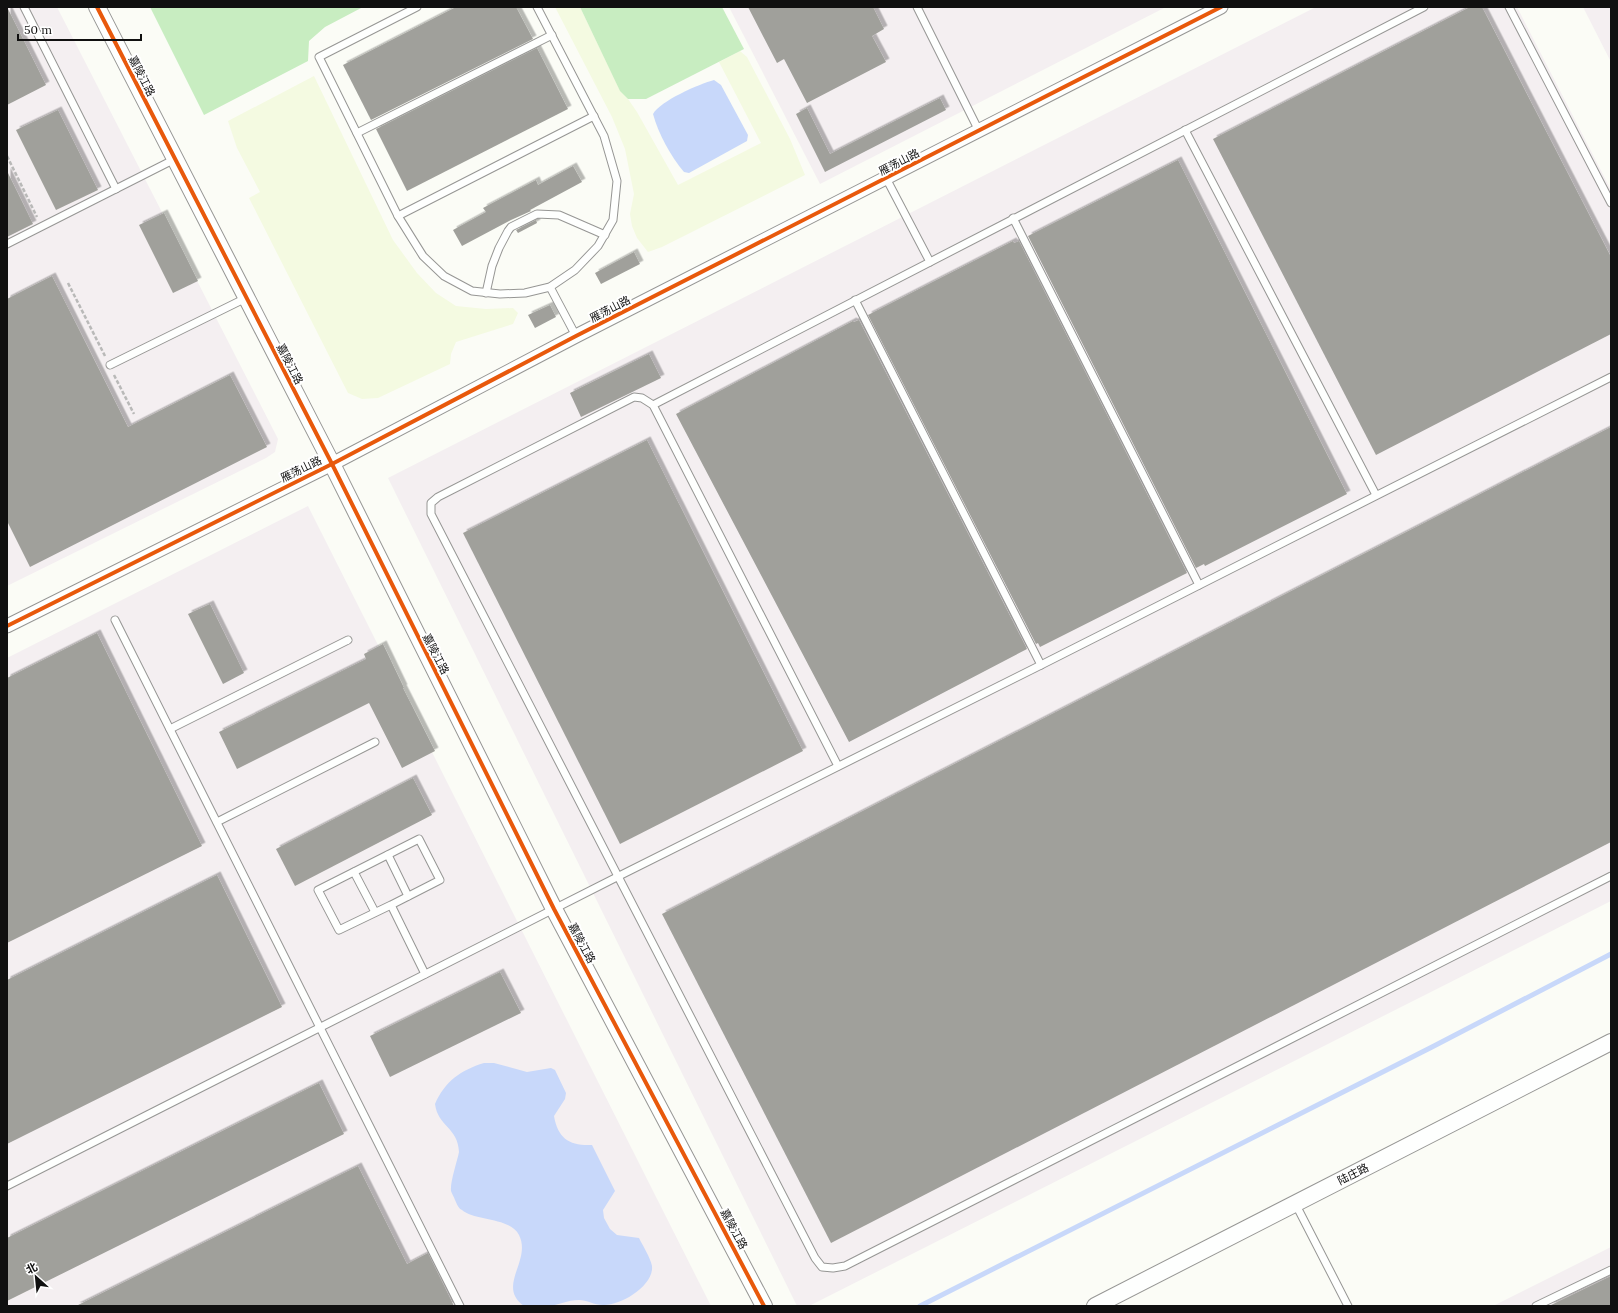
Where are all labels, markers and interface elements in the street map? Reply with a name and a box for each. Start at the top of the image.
scale bar [18,16,141,42]
text: 50 m [24,22,52,37]
street label: 嘉陵江路 [126,53,158,99]
street label: 雁荡山路 [876,146,922,178]
street label: 雁荡山路 [587,293,633,325]
street label: 嘉陵江路 [274,341,306,387]
street label: 雁荡山路 [278,453,324,485]
street label: 嘉陵江路 [420,631,452,677]
street label: 嘉陵江路 [565,920,599,966]
street label: 陆庄路 [1335,1160,1371,1188]
street label: 嘉陵江路 [717,1206,751,1252]
north arrow [16,1257,56,1297]
text: 北 [23,1259,40,1277]

